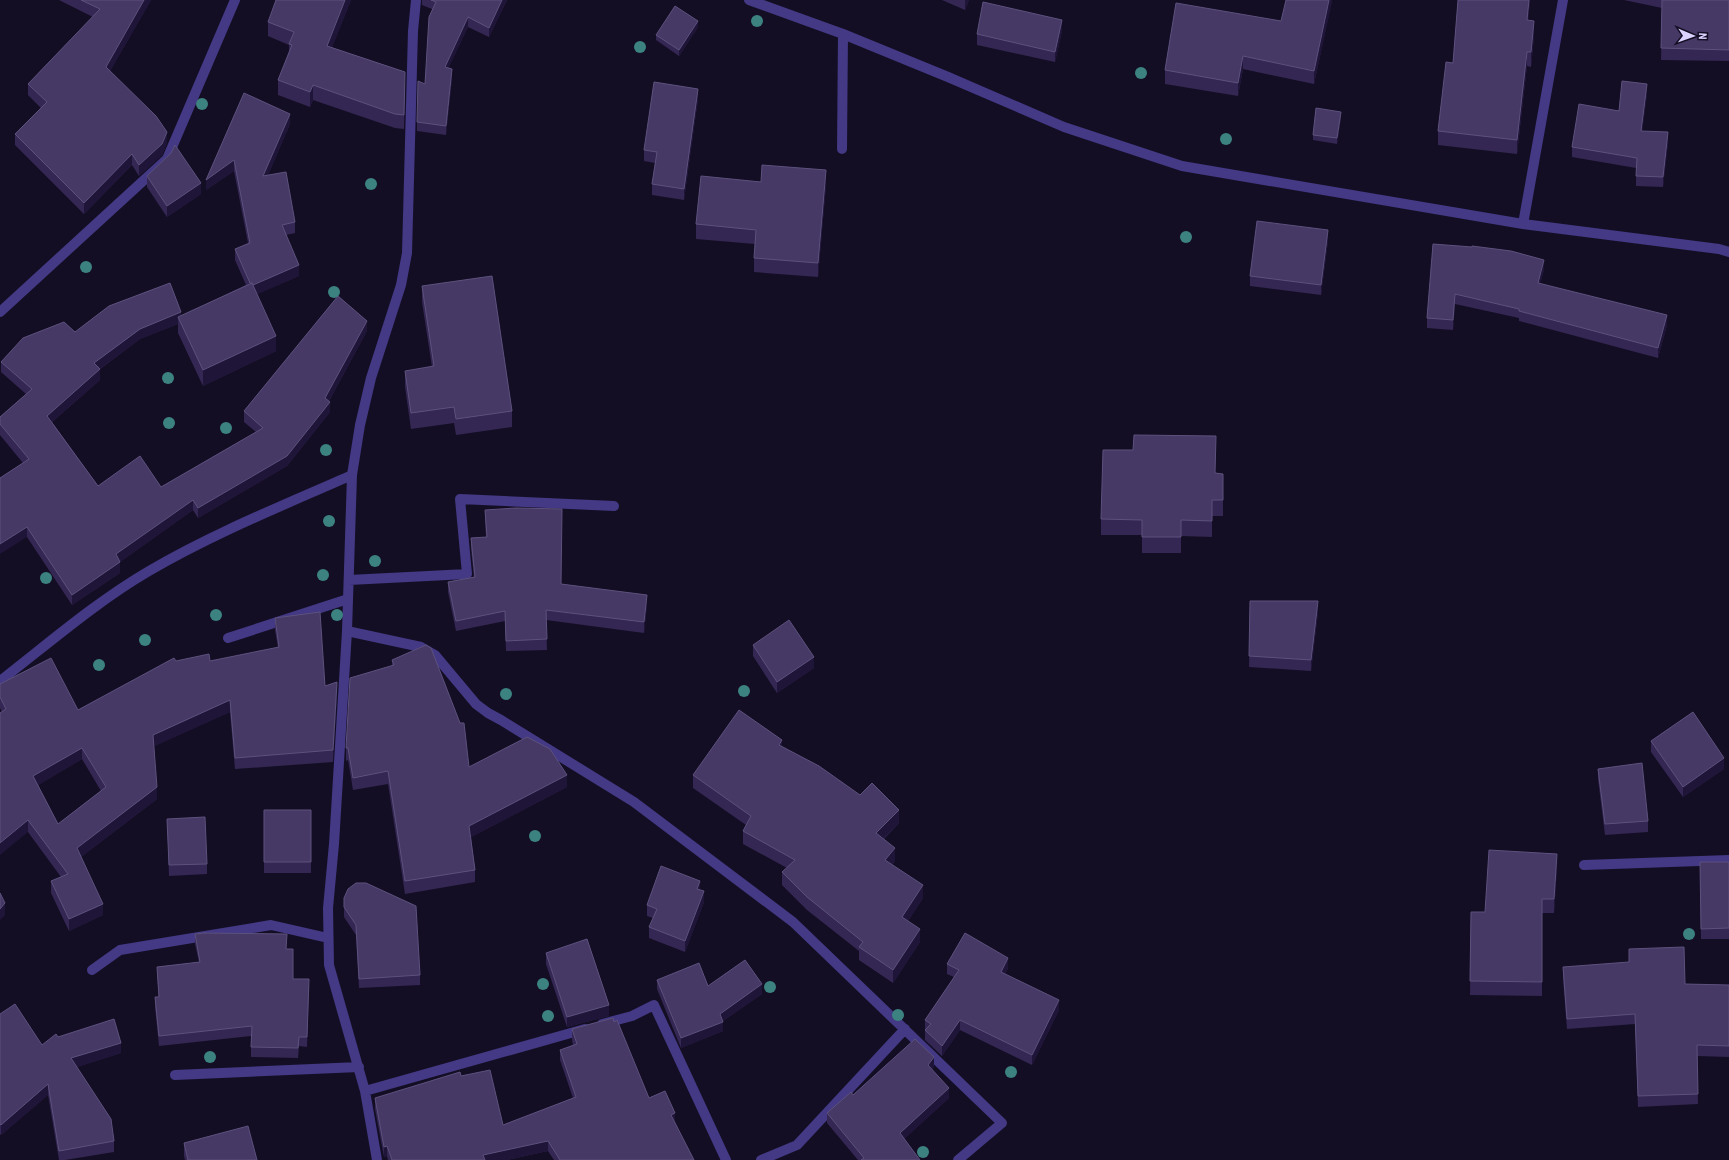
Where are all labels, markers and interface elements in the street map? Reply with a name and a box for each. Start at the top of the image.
north arrow [1673,16,1713,56]
text: N [1696,33,1709,40]

